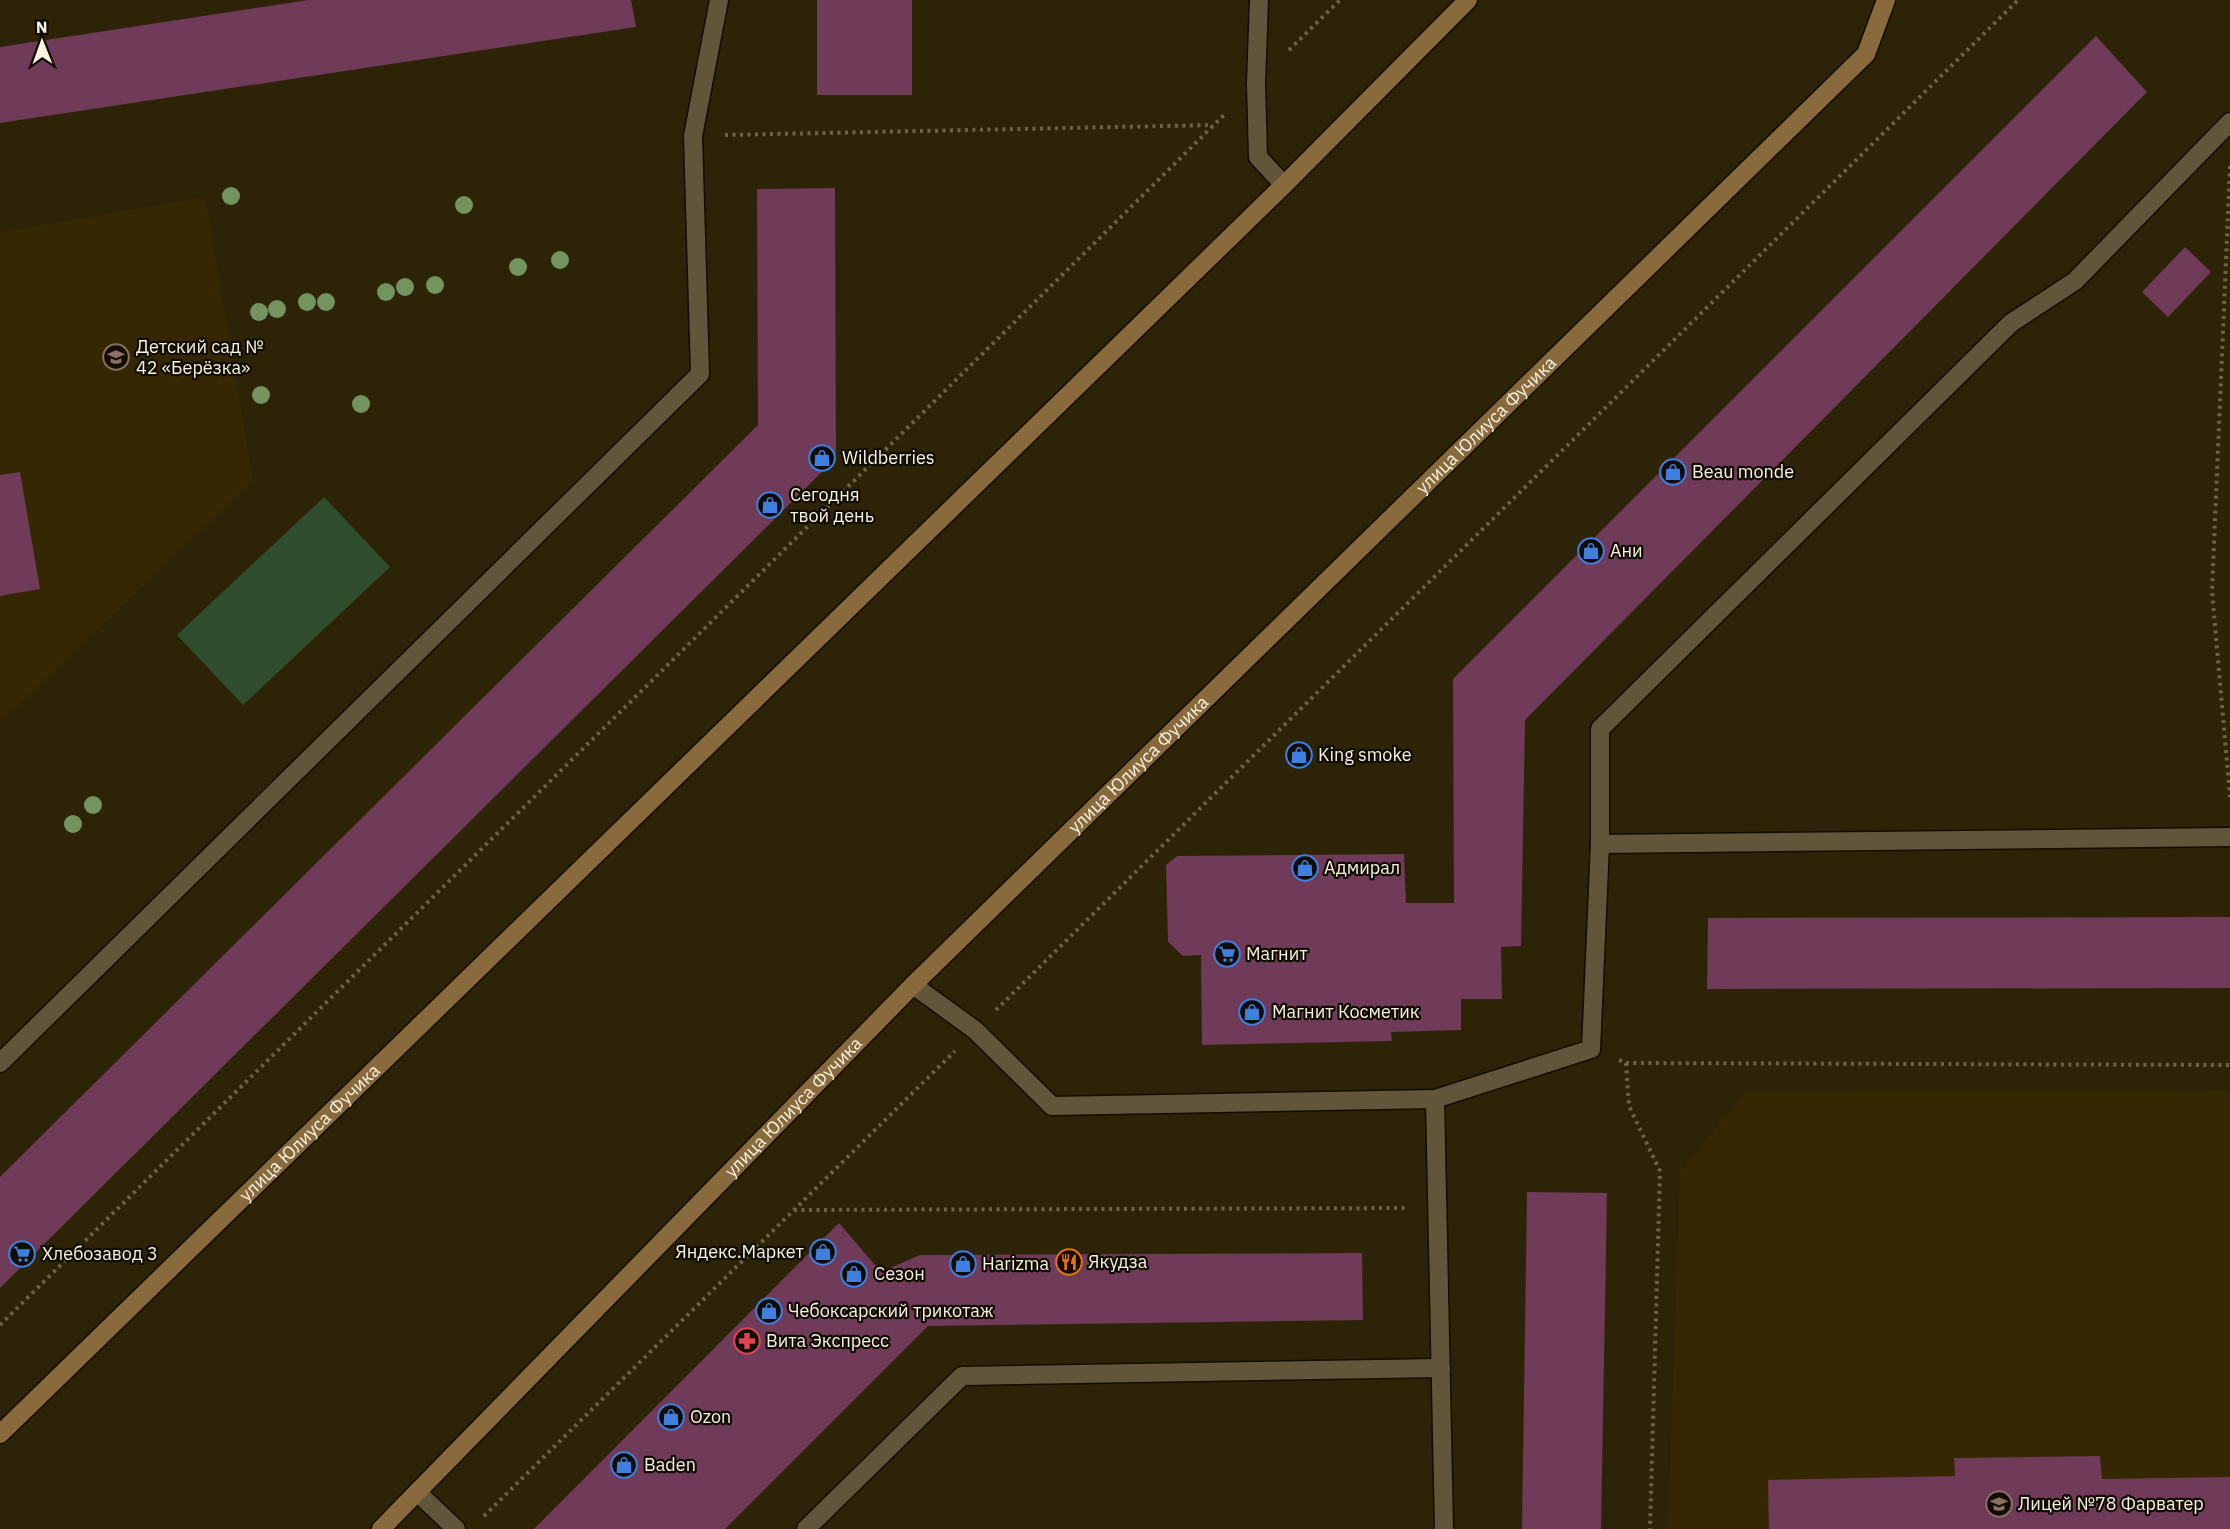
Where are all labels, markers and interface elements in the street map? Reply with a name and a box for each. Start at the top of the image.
north arrow [12,12,72,72]
text: N [36,17,48,37]
place label: Детский сад № 42 «Берёзка» [136,335,264,379]
school or university icon: Детский сад № 42 «Берёзка» [101,342,131,372]
street label: улица Юлиуса Фучика [1411,351,1561,499]
shop icon: Wildberries [807,443,837,473]
place label: Wildberries [842,446,935,469]
shop icon: Beau monde [1658,457,1688,487]
place label: Beau monde [1692,460,1794,483]
place label: Сегодня твой день [790,483,874,527]
shop icon: Сегодня твой день [755,490,785,520]
shop icon: Ани [1576,536,1606,566]
place label: Ани [1610,539,1643,562]
street label: улица Юлиуса Фучика [1063,690,1213,838]
shop icon: King smoke [1284,740,1314,770]
place label: King smoke [1318,743,1412,766]
shop icon: Адмирал [1290,853,1320,883]
place label: Адмирал [1324,856,1400,879]
supermarket icon: Магнит [1212,939,1242,969]
place label: Магнит [1246,942,1308,965]
shop icon: Магнит Косметик [1237,997,1267,1027]
place label: Магнит Косметик [1272,1000,1420,1023]
street label: улица Юлиуса Фучика [719,1031,867,1182]
street label: улица Юлиуса Фучика [234,1059,385,1206]
shop icon: Яндекс.Маркет [808,1237,838,1267]
supermarket icon: Хлебозавод 3 [7,1239,37,1269]
place label: Яндекс.Маркет [675,1240,805,1263]
place label: Хлебозавод 3 [42,1242,158,1265]
restaurant icon: Якудза [1054,1247,1084,1277]
shop icon: Harizma [948,1249,978,1279]
place label: Якудза [1088,1250,1148,1273]
place label: Harizma [982,1252,1050,1275]
shop icon: Сезон [839,1259,869,1289]
place label: Сезон [874,1262,925,1285]
shop icon: Чебоксарский трикотаж [754,1296,784,1326]
place label: Чебоксарский трикотаж [788,1299,994,1322]
pharmacy icon: Вита Экспресс [732,1326,762,1356]
place label: Вита Экспресс [766,1329,889,1352]
shop icon: Ozon [656,1402,686,1432]
place label: Ozon [690,1405,731,1428]
shop icon: Baden [609,1450,639,1480]
place label: Baden [644,1453,696,1476]
school or university icon: Лицей №78 Фарватер [1984,1489,2014,1519]
place label: Лицей №78 Фарватер [2018,1492,2204,1515]

